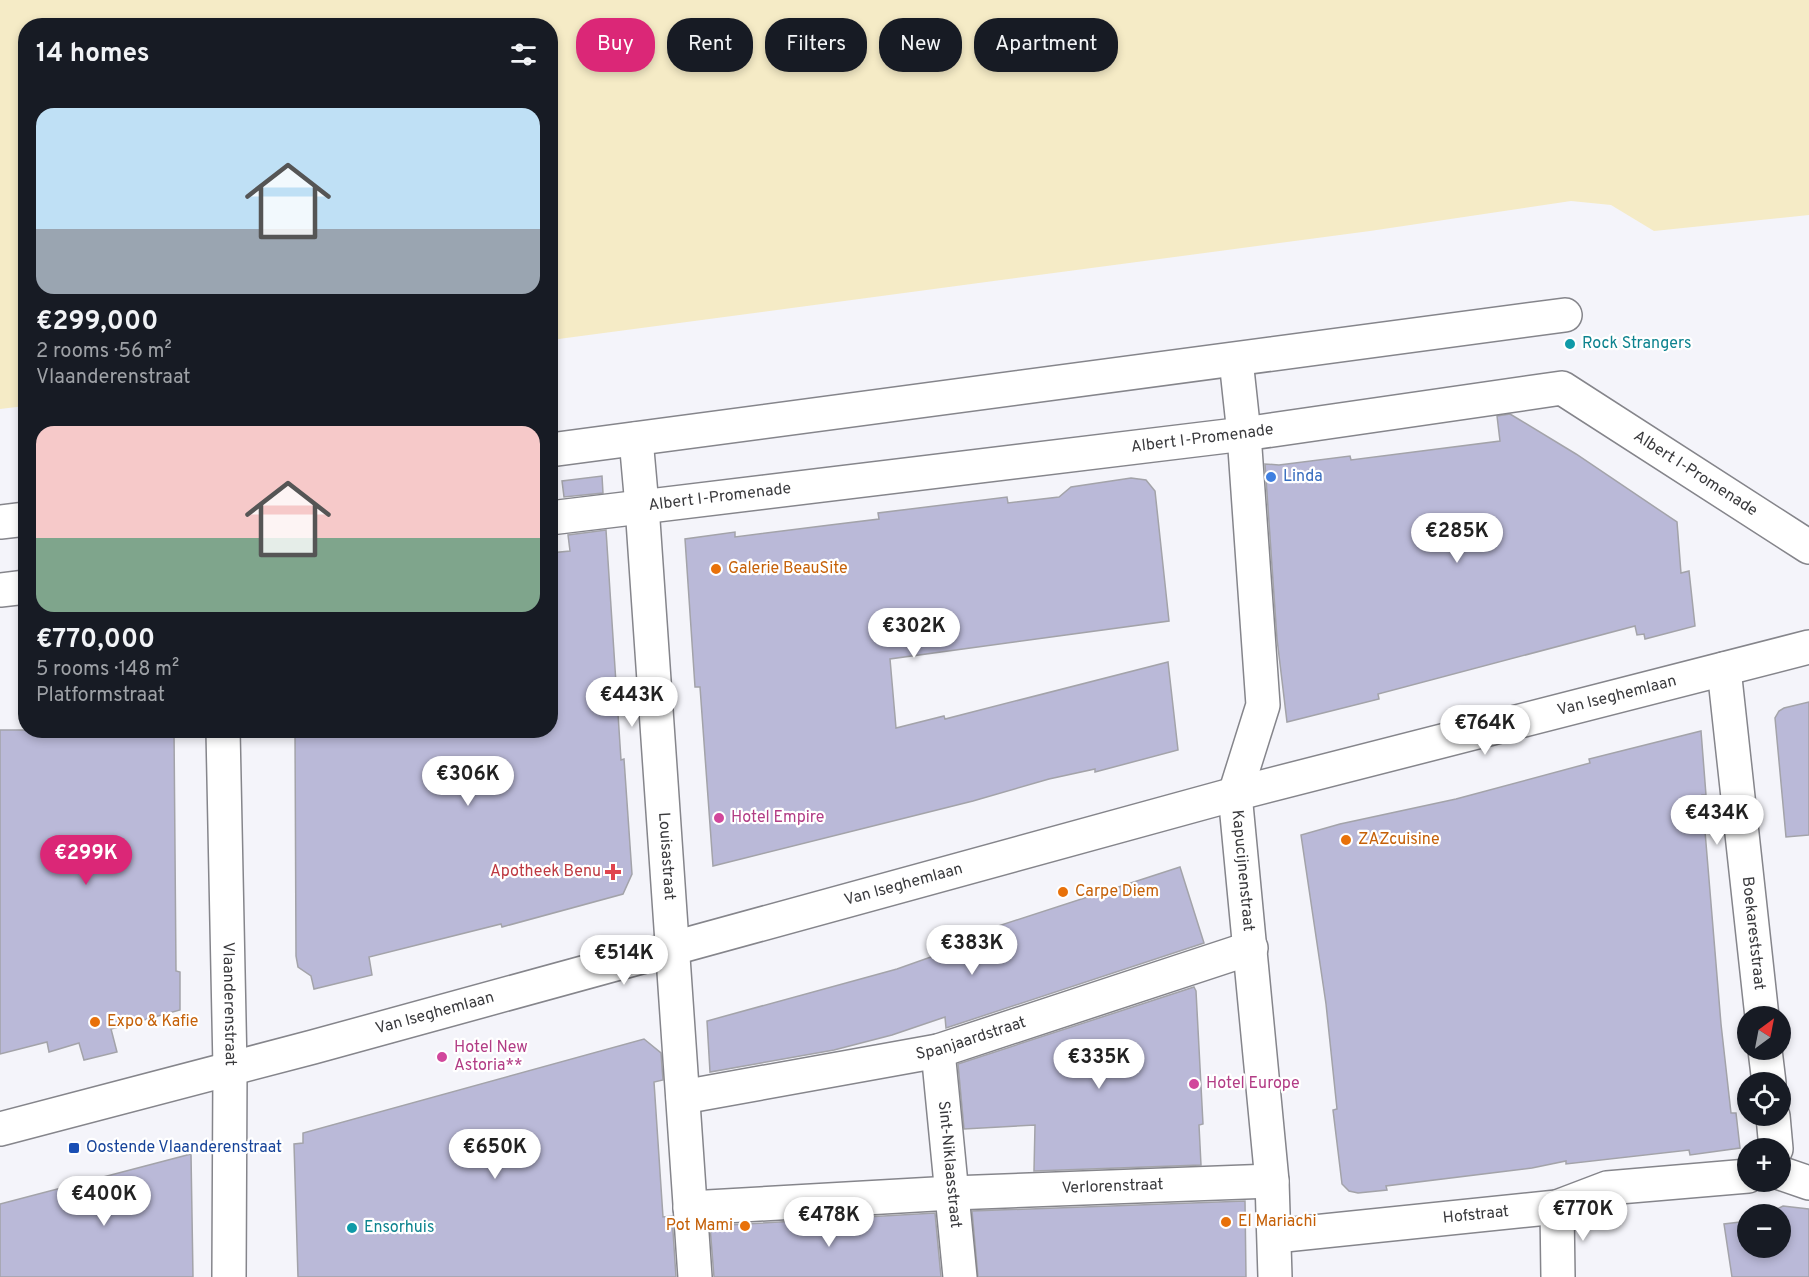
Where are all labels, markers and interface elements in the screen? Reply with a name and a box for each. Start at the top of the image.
chip: Buy [576,18,655,72]
chip: Rent [667,18,753,72]
chip: Filters [765,18,867,72]
chip: New [879,18,962,72]
chip: Apartment [974,18,1118,72]
text: 14 homes [36,38,150,71]
icon: filters [507,38,540,71]
icon: home [234,147,342,255]
text: €299,000 [36,306,158,339]
place label: Rock Strangers [1582,334,1692,354]
marker: Rock Strangers [1563,337,1577,351]
text: 2 rooms · 56 m² [36,339,172,365]
text: Vlaanderenstraat [36,365,191,391]
street label: Albert I-Promenade [1130,420,1275,458]
street label: Albert I-Promenade [1630,427,1761,521]
icon: home [234,465,342,573]
place label: Linda [1283,467,1323,487]
marker: Linda [1264,470,1278,484]
street label: Albert I-Promenade [647,479,792,516]
pin: €285K [1415,513,1499,564]
text: €285K [1425,519,1489,545]
place label: Galerie BeauSite [728,559,848,579]
marker: Galerie BeauSite [709,562,723,576]
pin: €302K [872,608,956,659]
text: €302K [882,614,946,640]
text: €770,000 [36,624,155,657]
text: 5 rooms · 148 m² [36,657,179,683]
street label: Van Iseghemlaan [1555,671,1679,721]
pin: €443K [590,677,674,728]
text: Platformstraat [36,683,165,709]
text: €443K [600,683,664,709]
pin: €764K [1443,705,1527,756]
text: €764K [1454,711,1516,737]
pin: €306K [426,756,510,807]
text: €306K [436,762,500,788]
pin: €434K [1675,795,1759,846]
text: €434K [1685,801,1749,827]
place label: Hotel Empire [731,808,824,828]
street label: Kapucijnenstraat [1227,809,1258,932]
street label: Louisastraat [653,811,679,901]
marker: Hotel Empire [712,811,726,825]
place label: ZAZcuisine [1358,830,1440,850]
marker: ZAZcuisine [1339,833,1353,847]
pin: €299K [44,835,128,886]
text: €299K [54,841,118,867]
street label: Van Iseghemlaan [842,859,965,911]
place label: Apotheek Benu [490,862,601,882]
marker: Apotheek Benu [606,865,620,879]
street label: Boekareststraat [1737,876,1769,991]
place label: Carpe Diem [1075,882,1159,902]
marker: Carpe Diem [1056,885,1070,899]
pin: €383K [930,925,1014,976]
text: €383K [940,931,1004,957]
pin: €514K [582,935,666,986]
text: €514K [594,941,654,967]
street label: Vlaanderenstraat [217,942,240,1066]
street label: Van Iseghemlaan [373,988,496,1039]
north arrow [1737,1006,1791,1060]
map controls [1737,1006,1791,1258]
place label: Expo & Kafie [107,1012,198,1032]
street label: Spanjaardstraat [914,1013,1029,1065]
marker: Expo & Kafie [88,1015,102,1029]
place label: Hotel New Astoria** [454,1038,528,1076]
pin: €335K [1057,1039,1141,1090]
text: €335K [1067,1045,1131,1071]
marker: Hotel New Astoria** [435,1050,449,1064]
button: locate [1737,1072,1791,1126]
place label: Hotel Europe [1206,1074,1300,1094]
marker: Hotel Europe [1187,1077,1201,1091]
street label: Sint-Niklaasstraat [933,1100,965,1229]
pin: €650K [453,1129,537,1180]
text: €650K [463,1135,527,1161]
place label: Oostende Vlaanderenstraat [86,1138,282,1158]
button: + [1737,1138,1791,1192]
marker: Oostende Vlaanderenstraat [67,1141,81,1155]
street label: Verlorenstraat [1061,1175,1164,1199]
pin: €400K [62,1176,146,1227]
text: €400K [71,1182,137,1208]
pin: €770K [1541,1191,1625,1242]
pin: €478K [787,1197,871,1248]
text: €770K [1552,1197,1614,1223]
street label: Hofstraat [1442,1202,1510,1229]
text: €478K [798,1203,860,1229]
button: − [1737,1204,1791,1258]
place label: El Mariachi [1238,1212,1316,1232]
marker: El Mariachi [1219,1215,1233,1229]
place label: Pot Mami [666,1216,733,1236]
place label: Ensorhuis [364,1218,434,1238]
marker: Pot Mami [738,1219,752,1233]
marker: Ensorhuis [345,1221,359,1235]

